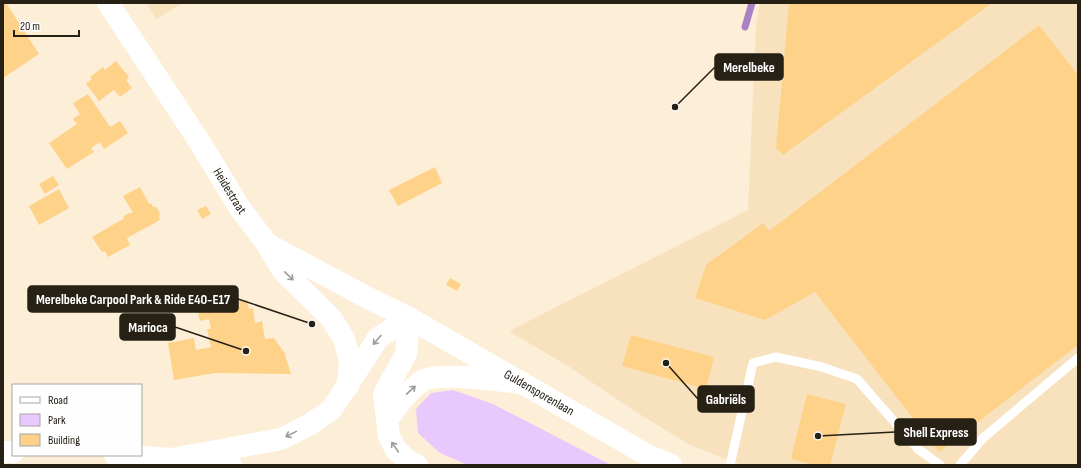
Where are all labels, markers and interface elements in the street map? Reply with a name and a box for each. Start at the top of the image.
scale bar [14,12,79,38]
text: 20 m [20,19,40,34]
callout: Merelbeke [715,54,783,80]
text: Merelbeke [723,59,775,76]
street label: Heidestraat [209,165,250,217]
one-way arrow [284,272,294,281]
callout: Merelbeke Carpool Park & Ride E40-E17 [28,286,238,312]
text: Merelbeke Carpool Park & Ride E40-E17 [36,291,231,308]
callout: Marioca [120,314,175,340]
text: Marioca [128,319,168,336]
one-way arrow [373,335,382,346]
street label: Guldensporenlaan [501,366,577,419]
legend [12,384,142,456]
one-way arrow [406,386,417,395]
callout: Gabriëls [698,386,754,412]
text: Gabriëls [706,391,746,408]
text: Road [48,393,68,408]
text: Park [48,413,66,428]
callout: Shell Express [895,419,976,445]
text: Shell Express [903,424,969,441]
one-way arrow [286,431,298,438]
text: Building [48,433,80,448]
one-way arrow [391,442,399,453]

